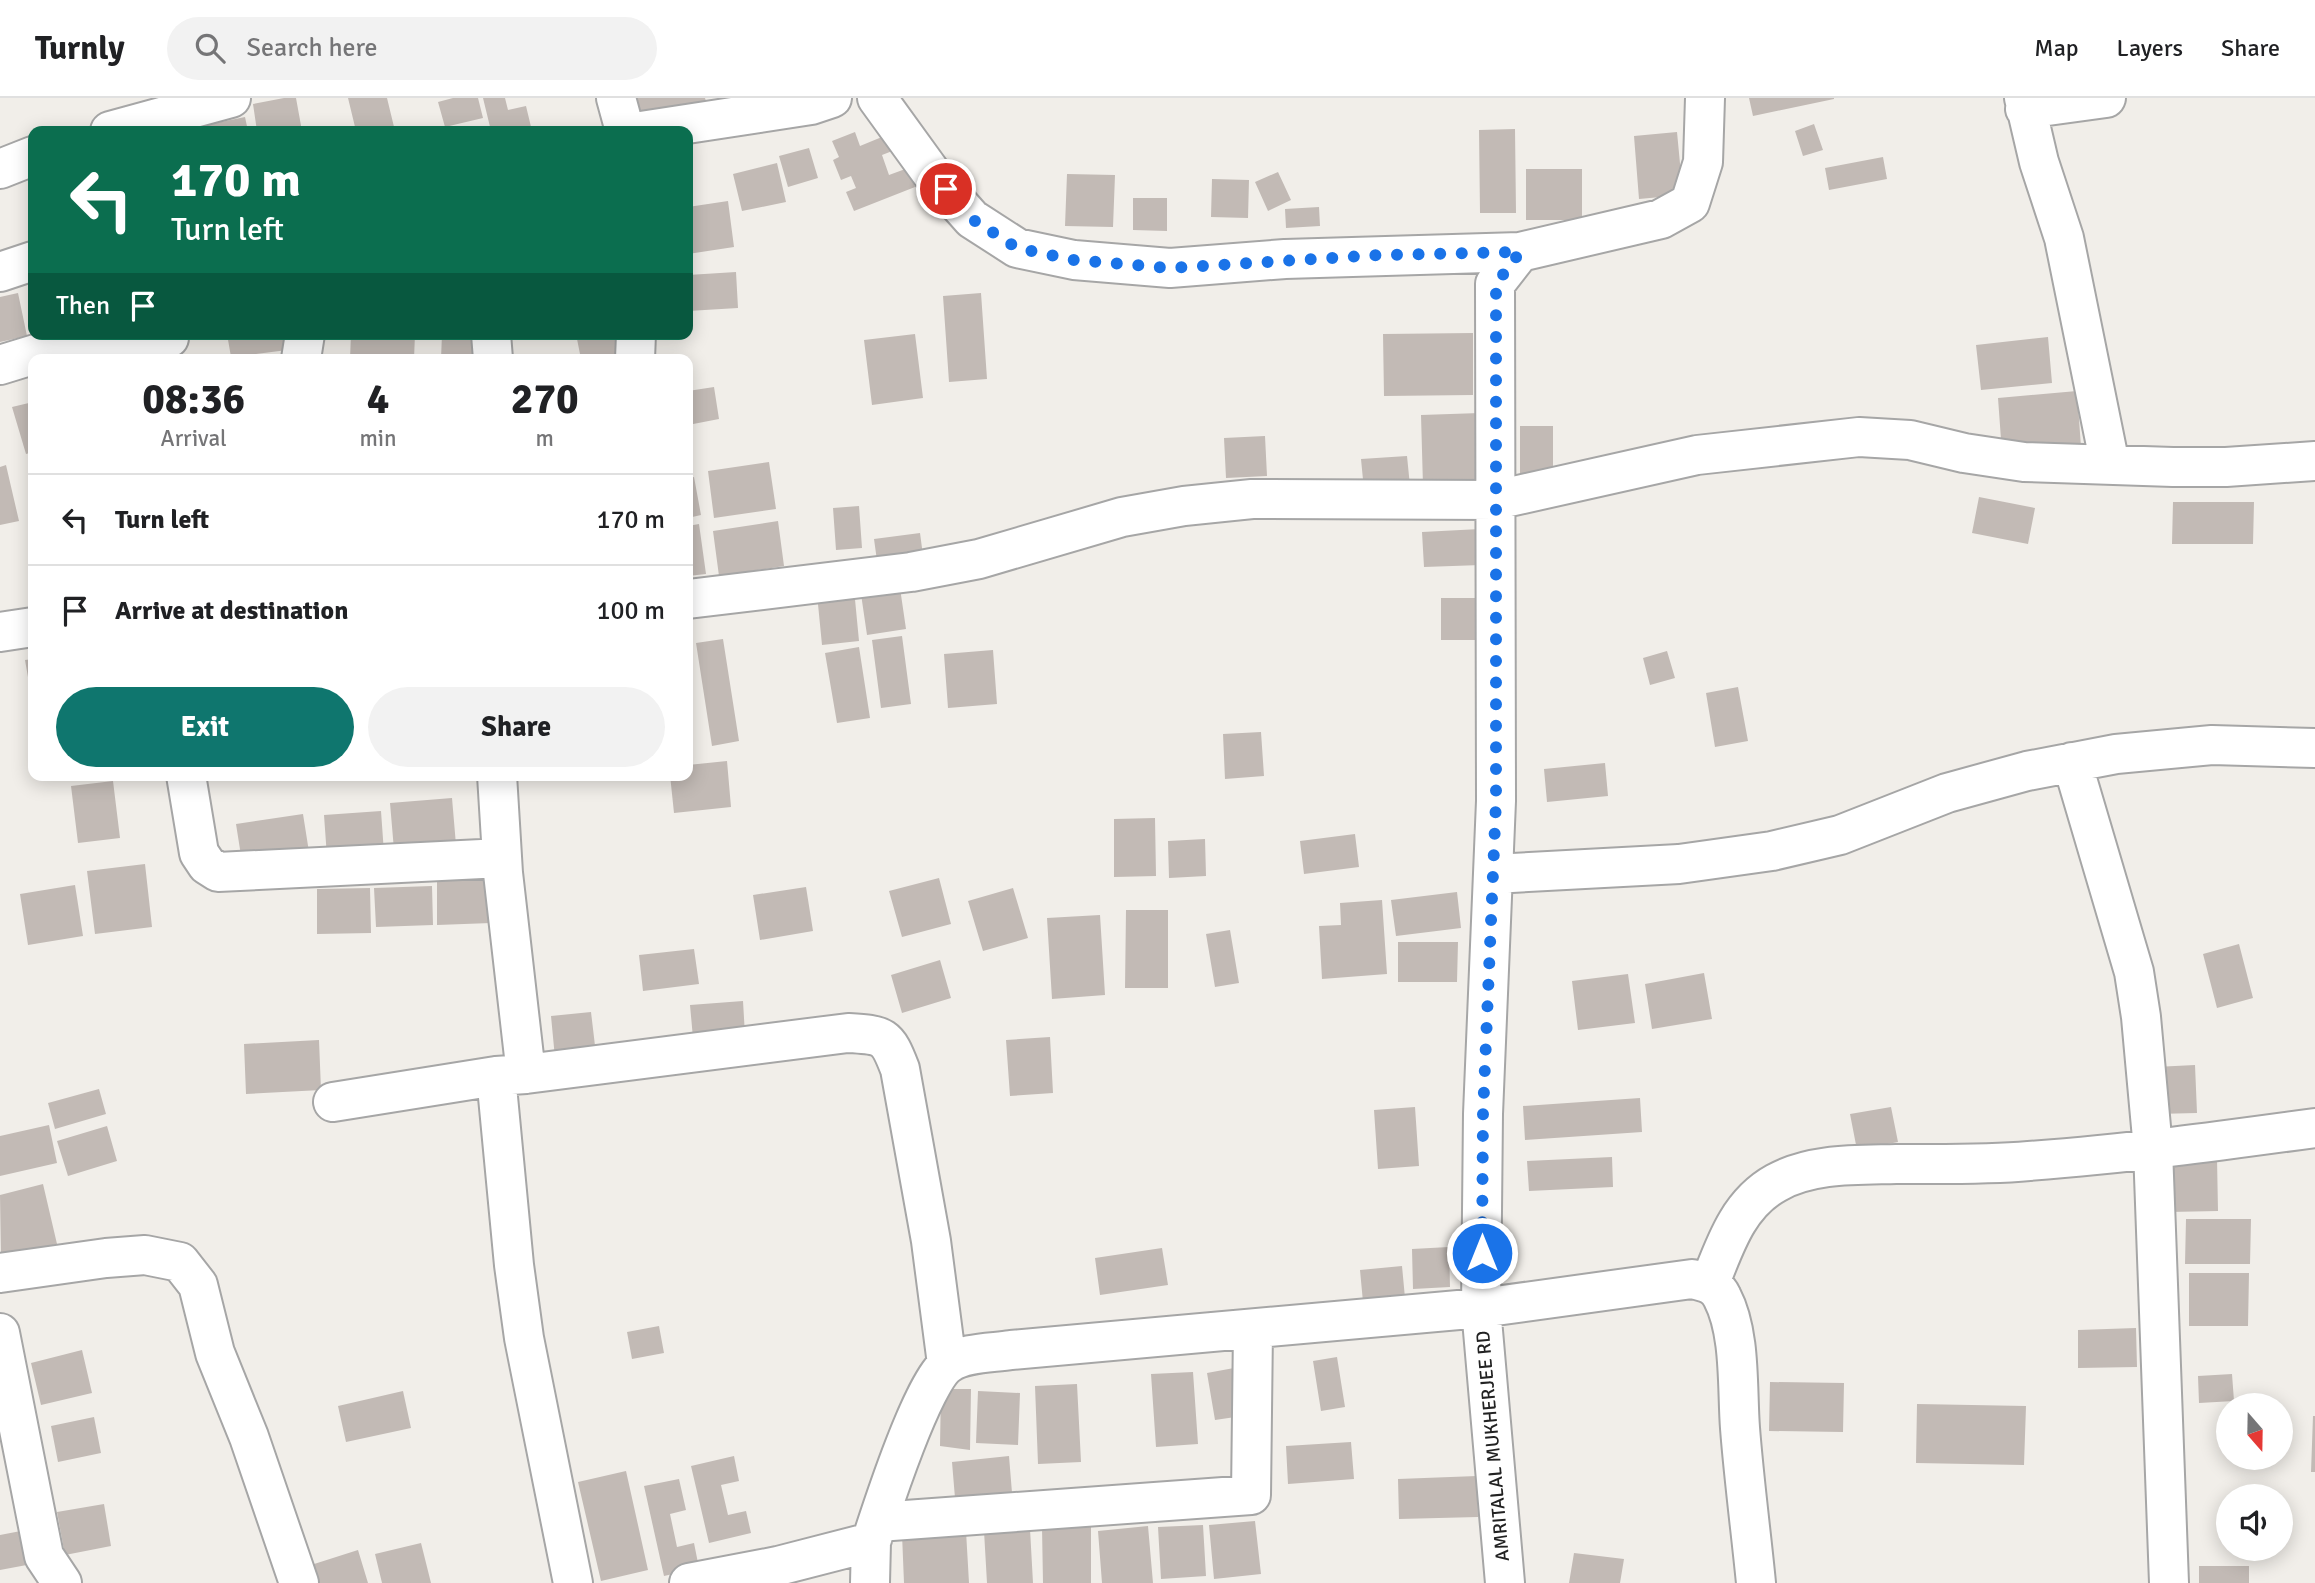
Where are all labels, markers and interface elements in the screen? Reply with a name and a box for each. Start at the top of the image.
search box [167,17,657,80]
text: Turnly [35,28,125,69]
icon: search [191,29,229,67]
text: Search here [247,32,378,64]
text: Map [2034,33,2079,63]
text: Layers [2117,33,2183,63]
text: Share [2221,33,2280,63]
text: 170 m [171,150,301,210]
icon: left [56,154,147,245]
pin [916,159,976,219]
icon: arrive [927,170,965,208]
text: Turn left [171,210,284,249]
icon: arrive [124,287,162,325]
text: Then [56,290,110,322]
text: 08:36 [142,374,245,425]
text: 4 [367,374,389,425]
text: 270 [511,374,579,425]
text: Arrival [161,424,227,453]
text: min [359,424,397,453]
text: m [536,424,554,453]
icon: left [56,501,94,539]
text: Turn left [115,504,209,536]
text: 170 m [596,504,665,536]
icon: arrive [56,592,94,630]
text: Arrive at destination [115,595,348,627]
text: 100 m [596,595,665,627]
button: Exit [56,687,354,767]
button: Share [368,687,665,767]
position arrow [1445,1216,1519,1290]
street label: AMRITALAL MUKHERJEE RD [1471,1330,1515,1562]
north arrow [2216,1393,2292,1470]
map controls [2216,1393,2293,1561]
button: sound [2216,1484,2293,1561]

